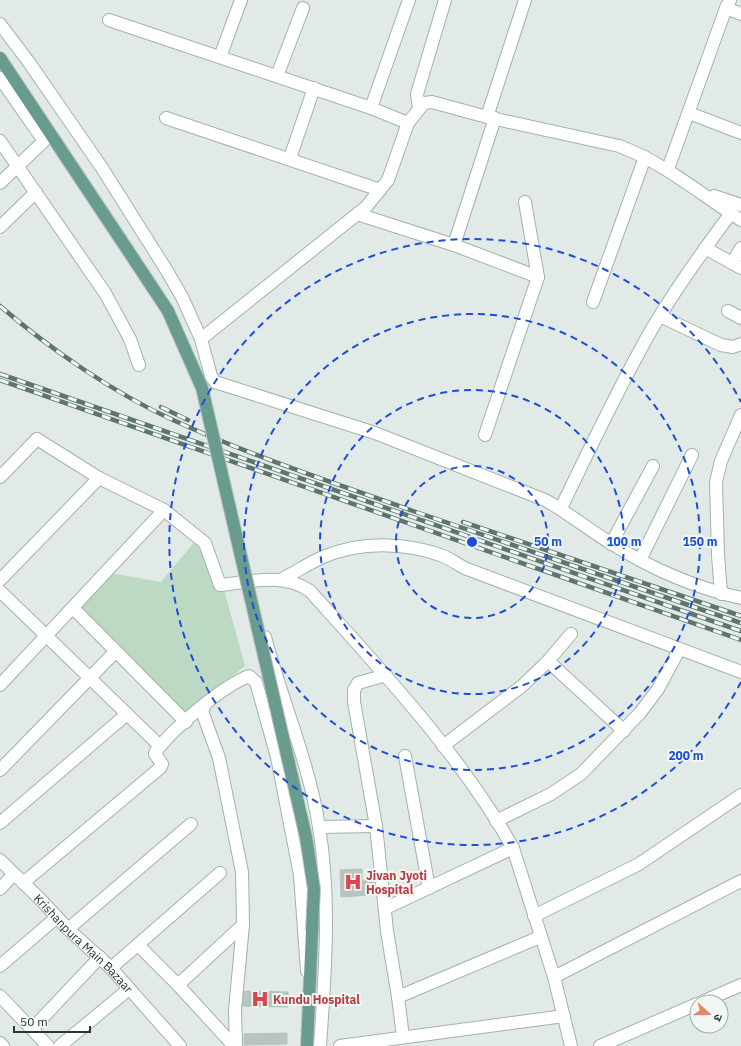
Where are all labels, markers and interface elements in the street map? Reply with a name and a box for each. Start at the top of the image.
text: 50 m [534,534,562,549]
text: 100 m [606,534,642,549]
text: 150 m [682,534,718,549]
centre of rings [465,535,479,549]
text: 200 m [668,748,704,763]
place label: Jivan Jyoti Hospital [366,868,427,897]
hospital icon: Jivan Jyoti Hospital [343,872,363,892]
street label: Krishanpura Main Bazaar [31,890,137,996]
hospital icon: Kundu Hospital [250,989,270,1009]
place label: Kundu Hospital [273,992,360,1007]
north arrow [689,994,729,1034]
scale bar [14,1008,90,1034]
text: उ [710,1012,726,1024]
text: 50 m [20,1014,48,1029]

